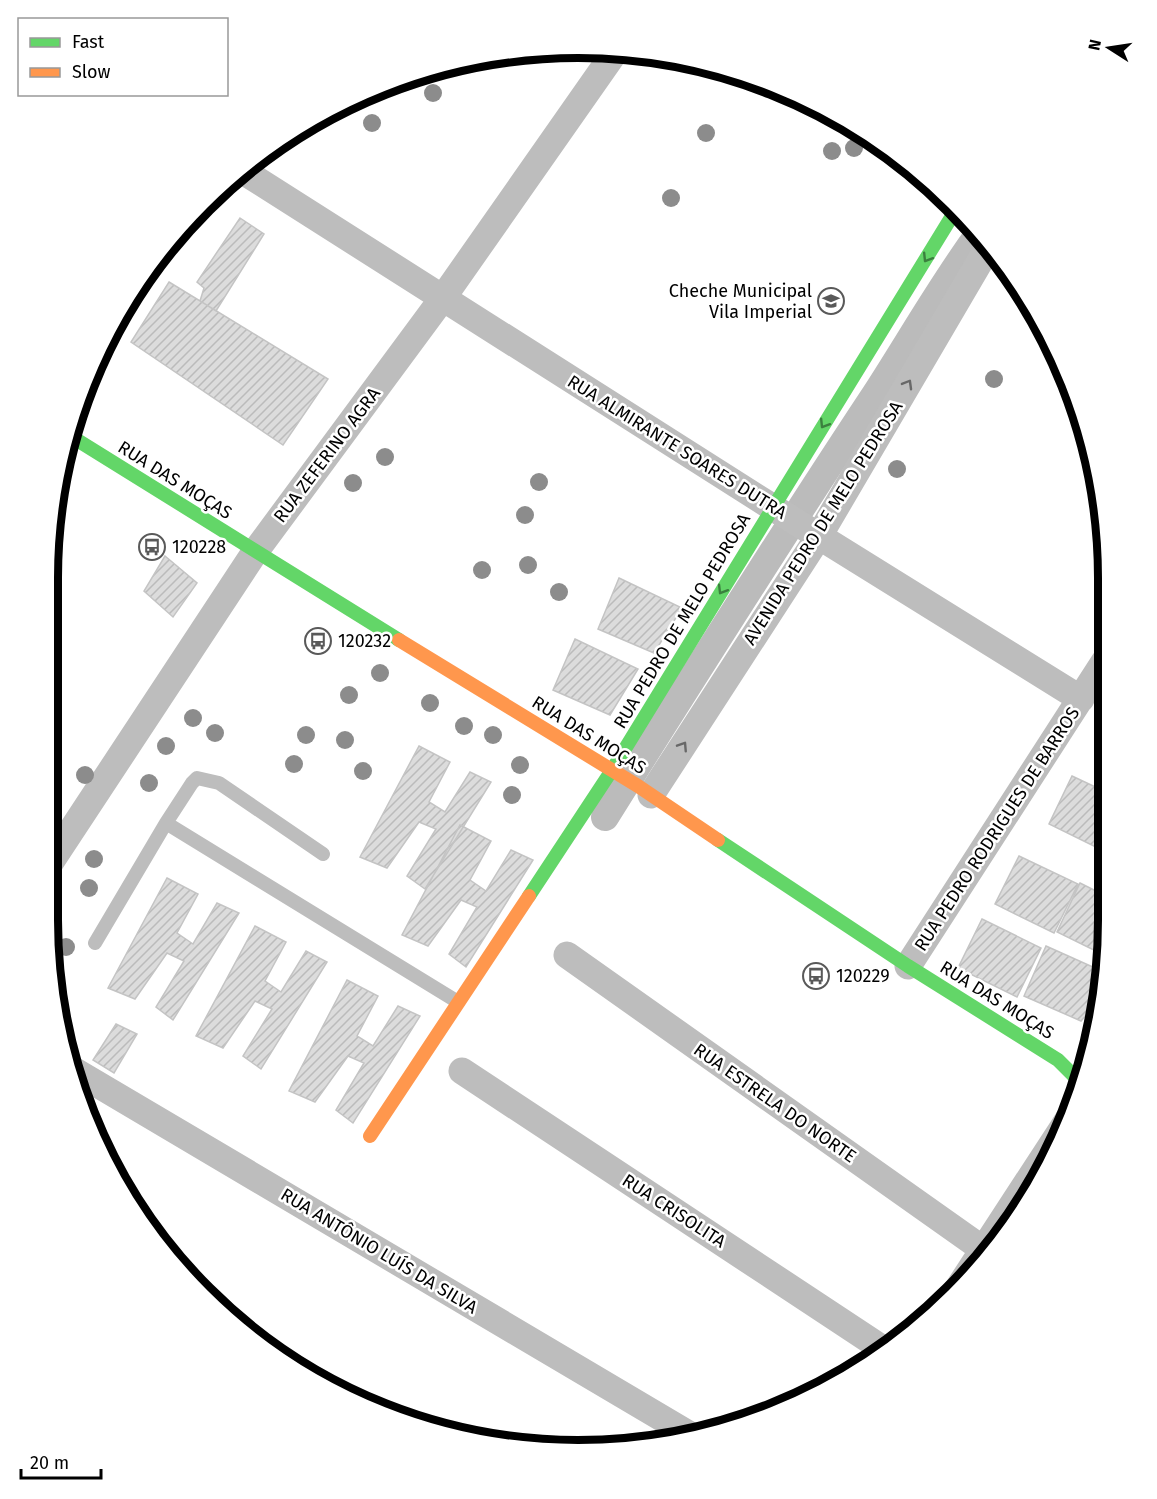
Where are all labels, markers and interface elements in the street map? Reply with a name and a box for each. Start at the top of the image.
legend [18,18,228,96]
north arrow [1079,18,1139,78]
text: Fast [72,31,105,53]
text: N [1084,38,1105,52]
text: Slow [72,61,111,83]
one-way arrow [922,252,934,262]
place label: Cheche Municipal Vila Imperial [669,280,812,323]
school or university icon: Cheche Municipal Vila Imperial [816,286,846,316]
street label: RUA ALMIRANTE SOARES DUTRA [563,370,791,524]
one-way arrow [901,380,912,390]
street label: RUA ZEFERINO AGRA [269,383,385,527]
street label: AVENIDA PEDRO DE MELO PEDROSA [739,396,908,649]
one-way arrow [821,417,832,428]
street label: RUA DAS MOÇAS [114,436,236,524]
street label: RUA PEDRO DE MELO PEDROSA [609,509,755,733]
bus stop icon: 120228 [137,532,167,562]
place label: 120228 [172,536,226,558]
one-way arrow [718,584,730,594]
bus stop icon: 120232 [303,626,333,656]
place label: 120232 [338,630,391,652]
street label: RUA DAS MOÇAS [528,691,650,779]
street label: RUA PEDRO RODRIGUES DE BARROS [910,703,1084,955]
one-way arrow [675,741,686,752]
street label: RUA DAS MOÇAS [936,956,1058,1044]
bus stop icon: 120229 [801,961,831,991]
place label: 120229 [836,965,890,987]
street label: RUA ESTRELA DO NORTE [689,1039,861,1167]
street label: RUA CRISOLITA [618,1169,731,1253]
street label: RUA ANTÔNIO LUÍS DA SILVA [277,1183,483,1319]
scale bar [21,1442,100,1480]
text: 20 m [30,1452,69,1474]

